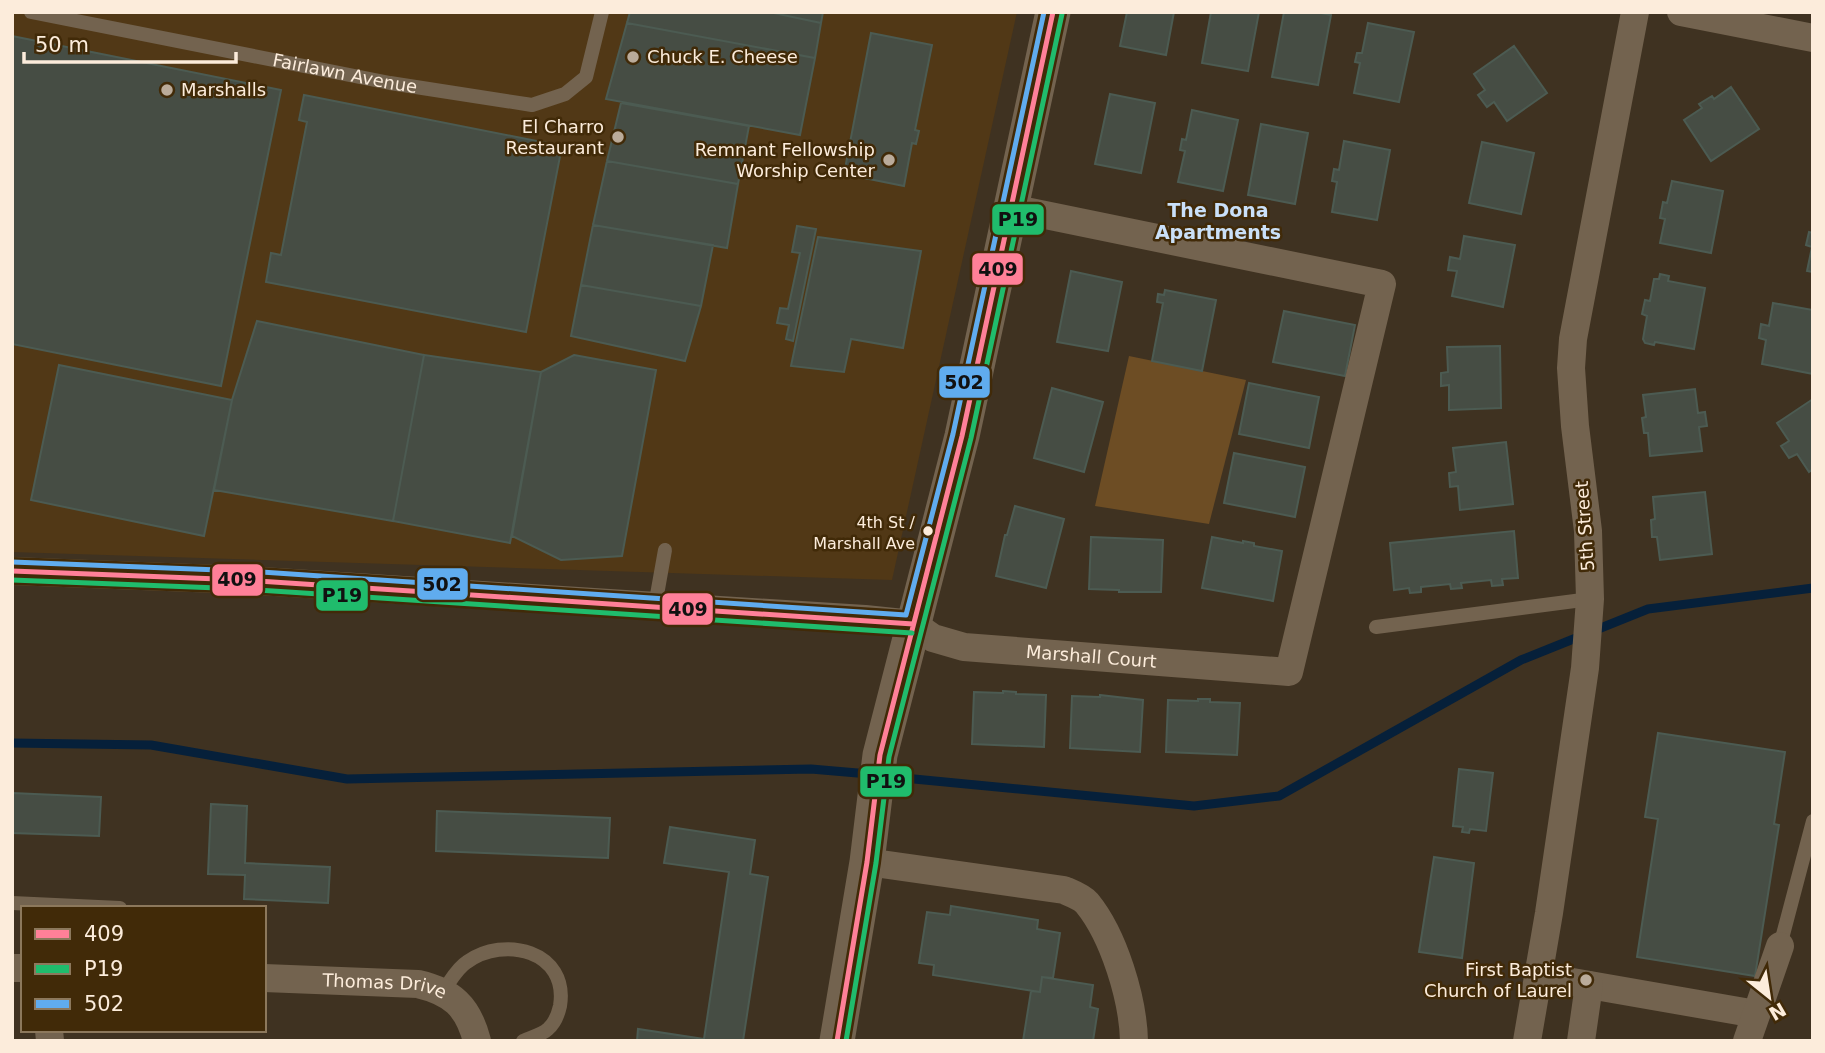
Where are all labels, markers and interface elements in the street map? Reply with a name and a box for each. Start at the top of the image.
scale bar [24,21,236,65]
text: 50 m [35,33,89,57]
place label: Chuck E. Cheese [647,46,798,67]
street label: Fairlawn Avenue [271,49,419,97]
marker: Chuck E. Cheese [625,49,641,65]
place label: Marshalls [181,79,266,100]
marker: Marshalls [159,82,175,98]
place label: El Charro Restaurant [505,116,604,158]
marker: El Charro Restaurant [610,129,626,145]
place label: Remnant Fellowship Worship Center [695,139,876,181]
marker: Remnant Fellowship Worship Center [881,152,897,168]
district label: The Dona Apartments [1155,199,1281,243]
line badge: P19 [991,203,1045,236]
text: P19 [998,208,1038,230]
line badge: 409 [971,252,1024,286]
text: 409 [978,258,1018,280]
line badge: 502 [938,365,991,399]
text: 502 [944,371,984,393]
street label: 5th Street [1571,480,1598,572]
place label: 4th St / Marshall Ave [813,513,916,553]
marker: 4th St / Marshall Ave [921,524,935,538]
line badge: 409 [211,563,264,597]
line badge: 502 [416,567,469,601]
text: 409 [217,568,257,590]
text: 502 [422,573,462,595]
line badge: P19 [315,579,369,612]
text: P19 [322,584,362,606]
line badge: 409 [661,592,714,626]
text: 409 [668,598,708,620]
street label: Marshall Court [1025,641,1157,672]
line badge: P19 [859,765,913,798]
text: P19 [866,770,906,792]
legend [21,906,266,1032]
text: 409 [84,922,124,946]
text: P19 [84,957,123,981]
place label: First Baptist Church of Laurel [1424,959,1572,1001]
north arrow [1734,962,1804,1032]
street label: Thomas Drive [321,969,450,1003]
marker: First Baptist Church of Laurel [1578,972,1594,988]
text: 502 [84,992,124,1016]
text: N [1765,998,1790,1025]

